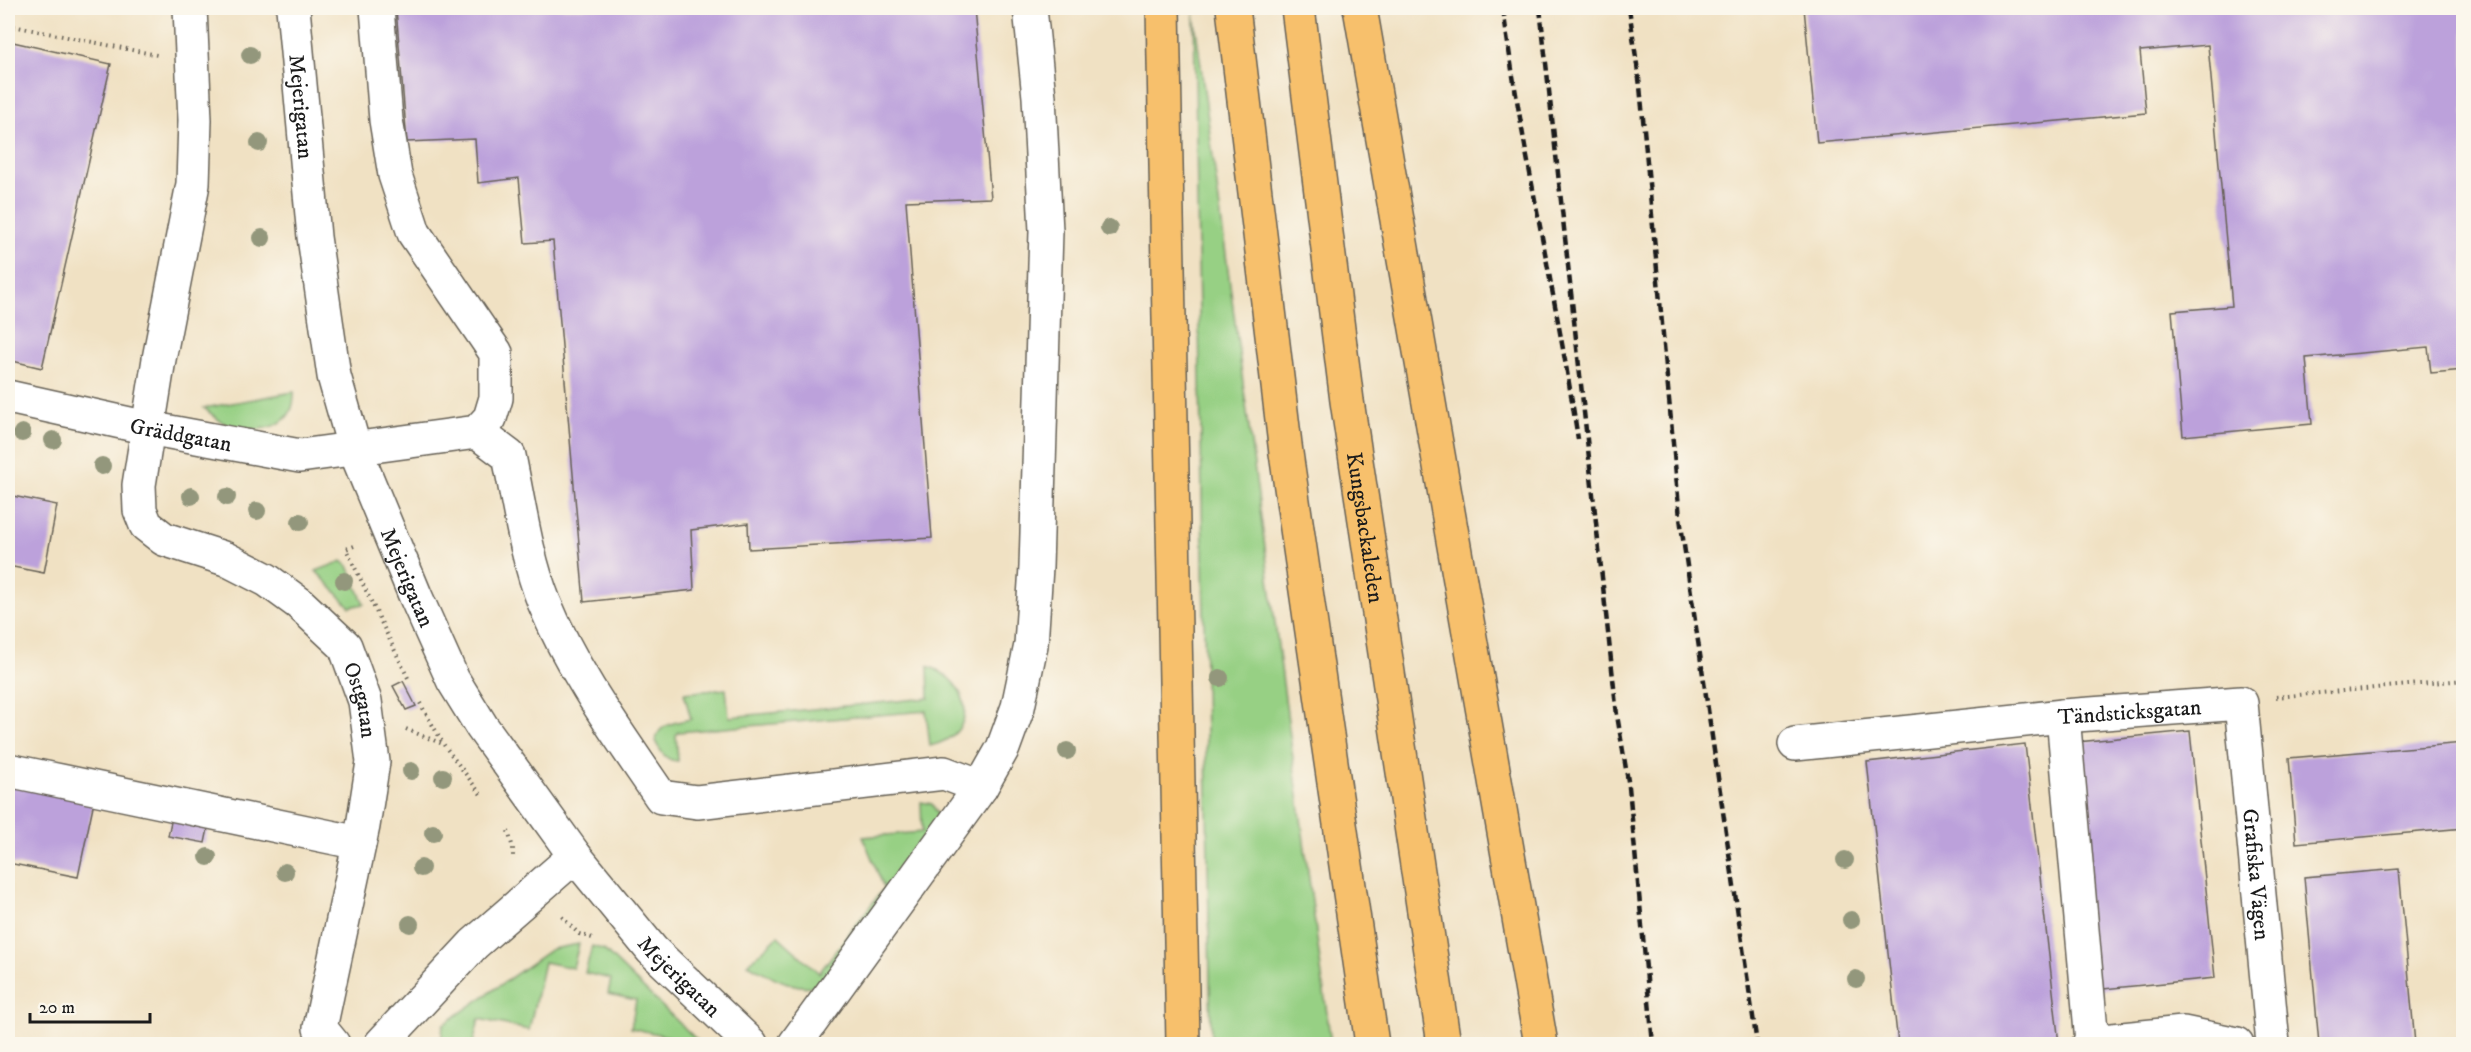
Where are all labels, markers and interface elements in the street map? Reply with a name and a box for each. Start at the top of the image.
street label: Mejerigatan [282,53,319,161]
street label: Gräddgatan [127,412,234,458]
street label: Kungsbackaleden [1340,451,1389,605]
street label: Mejerigatan [374,524,440,632]
street label: Ostgatan [337,658,382,740]
street label: Tändsticksgatan [2057,694,2203,731]
street label: Grafiska Vägen [2236,807,2275,942]
street label: Mejerigatan [631,931,726,1024]
scale bar [30,986,150,1024]
text: 20 m [39,997,75,1019]

